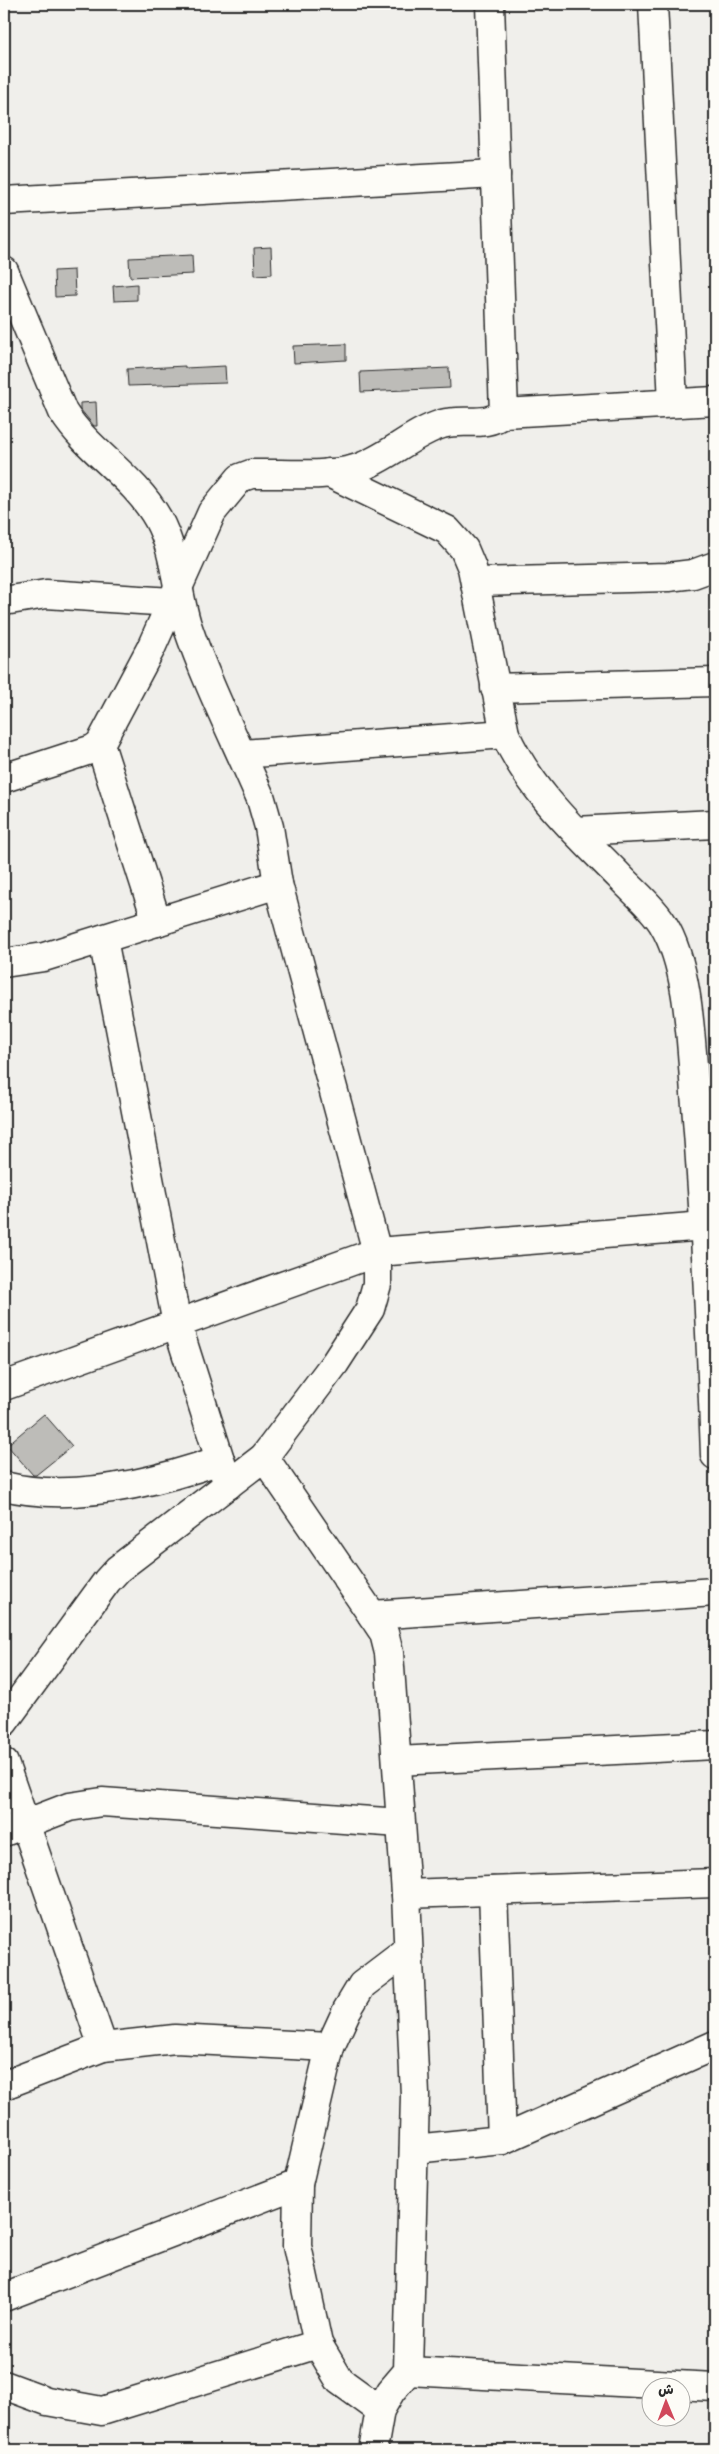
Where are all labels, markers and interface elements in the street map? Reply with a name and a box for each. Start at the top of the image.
north arrow [642,2376,692,2426]
text: ش [658,2381,674,2398]

